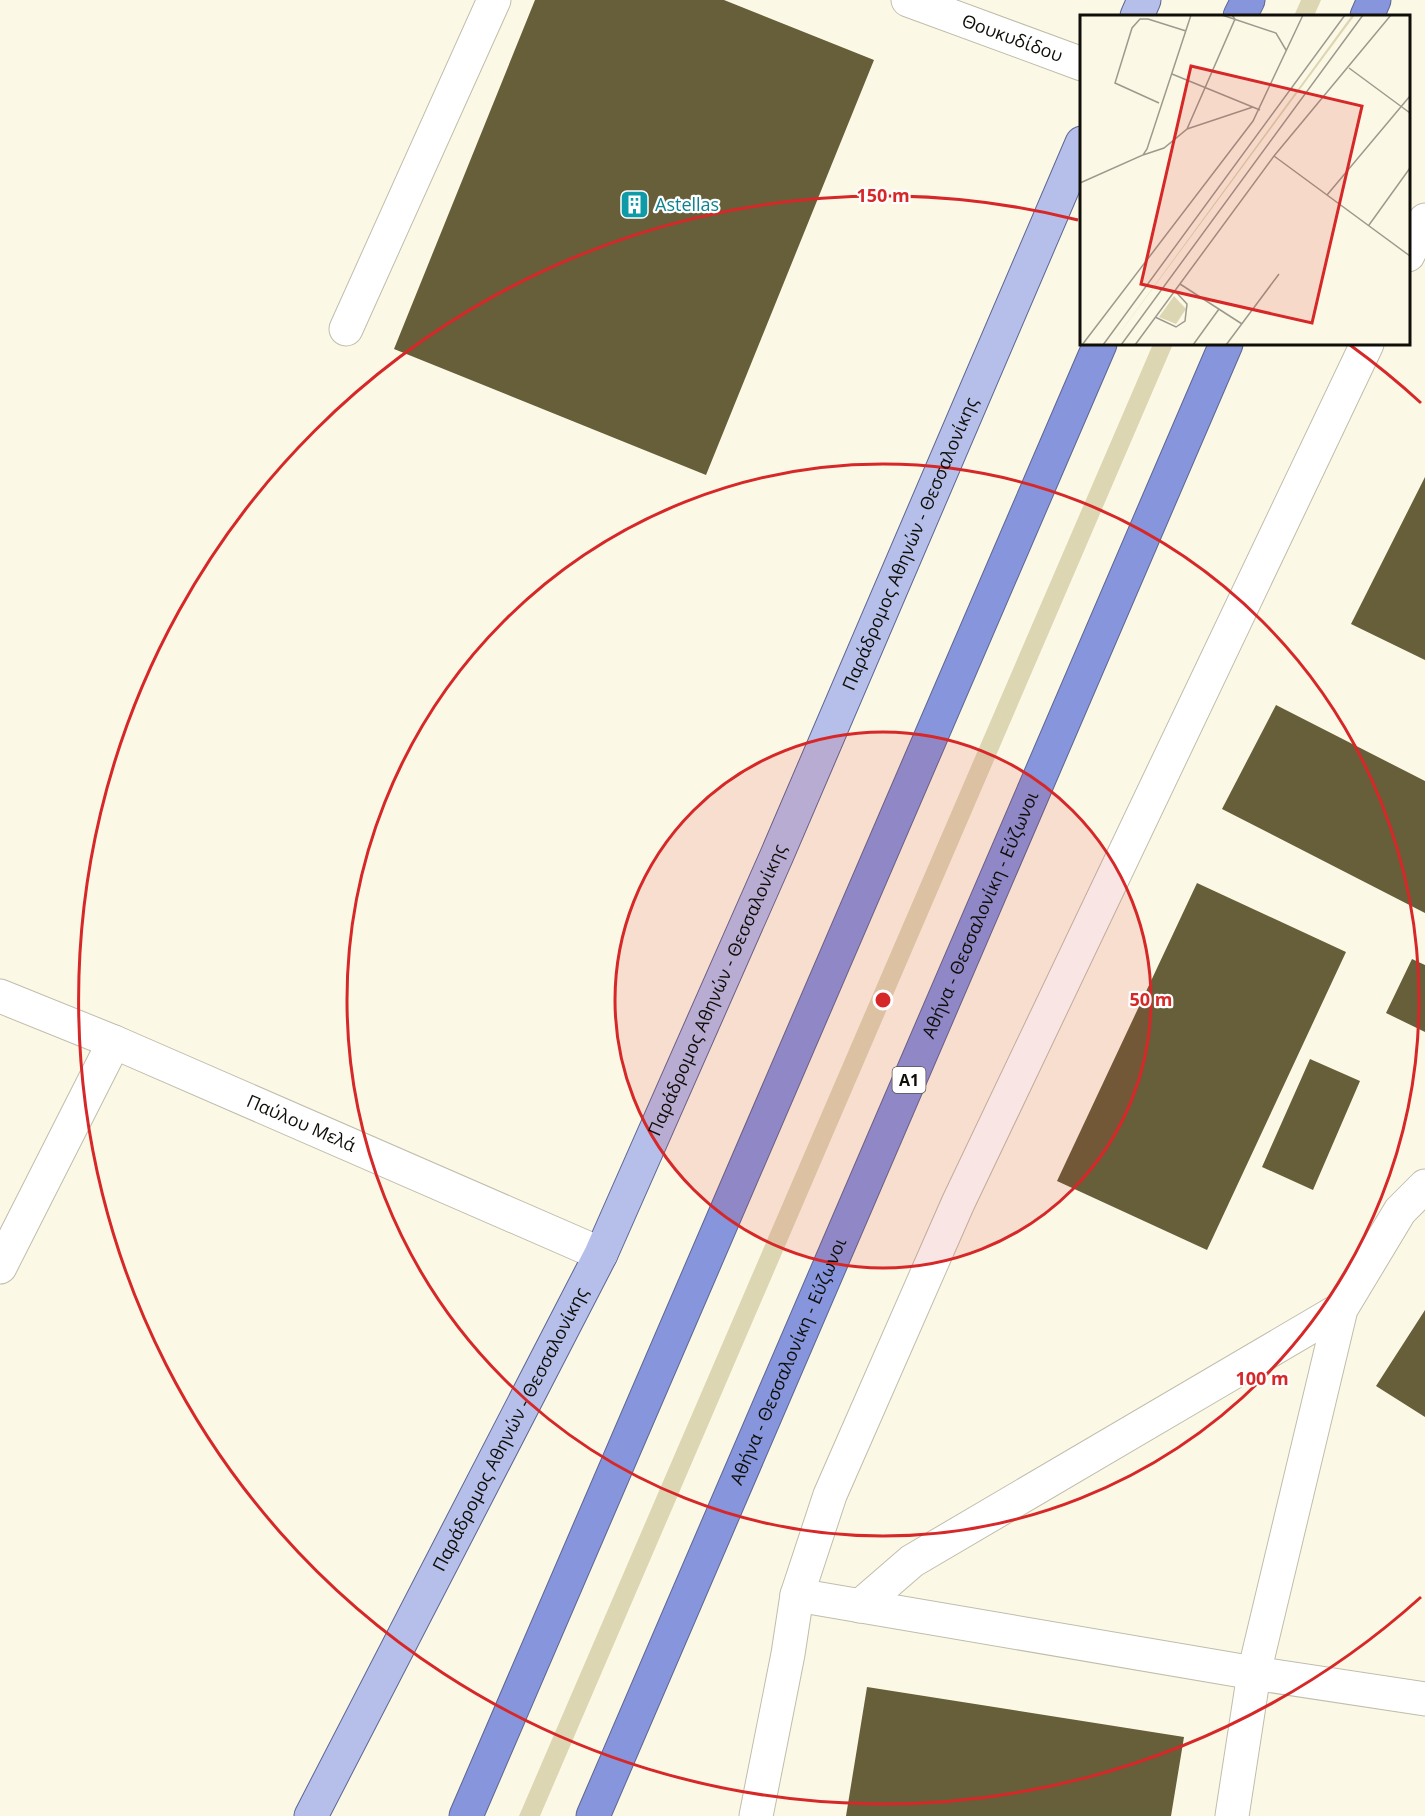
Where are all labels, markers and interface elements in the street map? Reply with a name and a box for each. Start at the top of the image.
street label: Θουκυδίδου [959,8,1066,67]
inset map [1080,15,1410,345]
text: 150 m [856,183,910,207]
building icon: Astellas [618,189,650,221]
place label: Astellas [655,192,719,216]
street label: Παράδρομος Αθηνών - Θεσσαλονίκης [836,393,983,694]
street label: Αθήνα - Θεσσαλονίκη - Εύζωνοι [916,787,1043,1042]
street label: Παράδρομος Αθηνών - Θεσσαλονίκης [642,840,791,1139]
text: 50 m [1130,987,1172,1011]
centre of rings [873,990,893,1010]
road number: Α1 [892,1067,926,1093]
street label: Παύλου Μελά [243,1088,360,1157]
street label: Αθήνα - Θεσσαλονίκη - Εύζωνοι [724,1234,851,1488]
street label: Παράδρομος Αθηνών - Θεσσαλονίκης [426,1283,593,1575]
text: 100 m [1235,1366,1289,1390]

